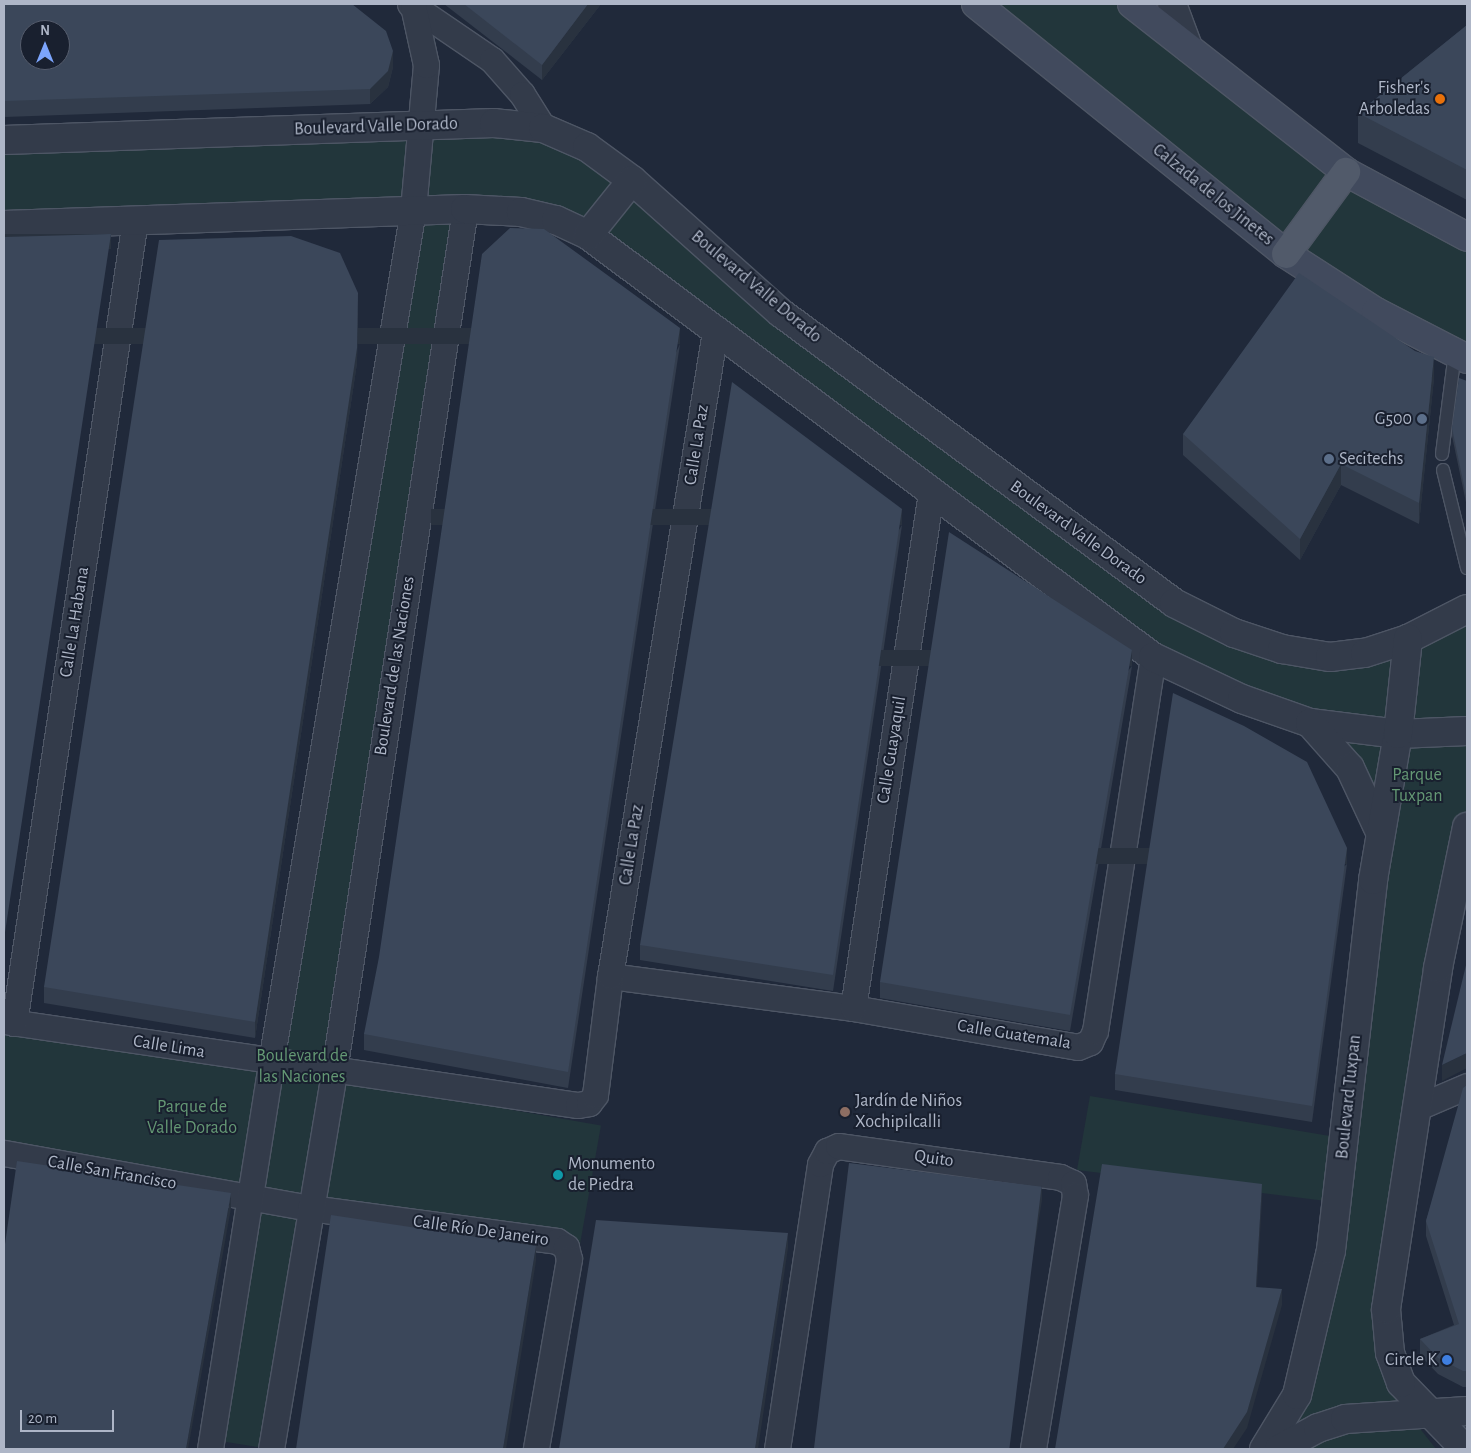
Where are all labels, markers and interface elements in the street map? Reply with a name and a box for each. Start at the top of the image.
north arrow [20,20,70,70]
text: N [40,24,50,38]
place label: Fisher's Arboledas [1359,78,1430,120]
marker: Fisher's Arboledas [1434,93,1446,105]
street label: Boulevard Valle Dorado [294,113,458,141]
street label: Calzada de los Jinetes [1148,139,1278,251]
street label: Boulevard Valle Dorado [686,226,826,348]
street label: Calle La Paz [680,403,714,487]
place label: G500 [1375,408,1412,430]
marker: G500 [1416,413,1428,425]
place label: Secitechs [1339,448,1403,470]
marker: Secitechs [1323,453,1335,465]
street label: Boulevard Valle Dorado [1005,476,1151,590]
street label: Calle La Habana [56,565,94,679]
street label: Boulevard de las Naciones [370,575,420,757]
street label: Calle Guayaquil [873,695,911,805]
park label: Parque Tuxpan [1391,765,1443,808]
street label: Calle La Paz [615,803,649,887]
street label: Calle Guatemala [955,1015,1073,1055]
street label: Calle Lima [132,1031,206,1063]
street label: Boulevard Tuxpan [1332,1034,1366,1160]
park label: Boulevard de las Naciones [256,1046,348,1088]
place label: Jardín de Niños Xochipilcalli [855,1091,962,1134]
park label: Parque de Valle Dorado [147,1097,237,1140]
marker: Jardín de Niños Xochipilcalli [839,1106,851,1118]
street label: Quito [913,1146,955,1172]
street label: Calle San Francisco [46,1151,178,1195]
place label: Monumento de Piedra [568,1154,655,1196]
marker: Monumento de Piedra [552,1169,564,1181]
street label: Calle Río De Janeiro [412,1211,550,1251]
place label: Circle K [1385,1349,1437,1371]
marker: Circle K [1441,1354,1453,1366]
scale bar [22,1400,116,1432]
text: 20 m [28,1411,57,1426]

